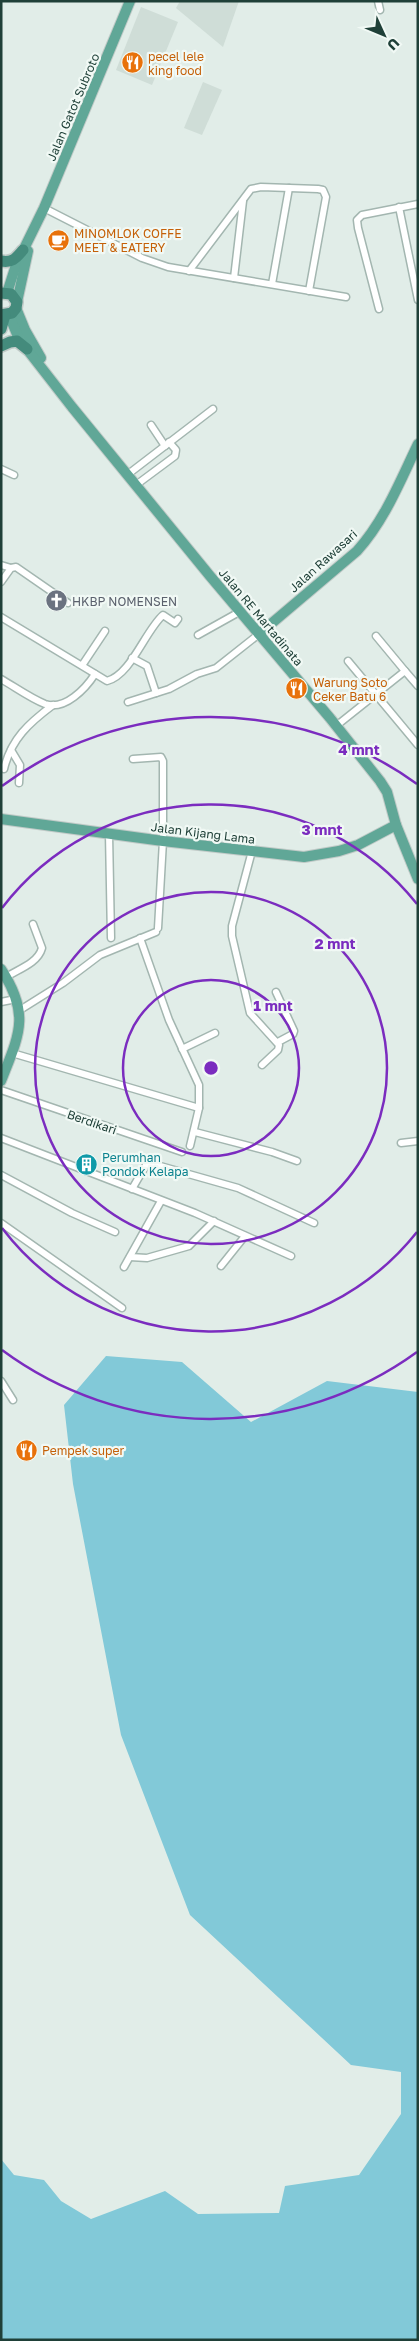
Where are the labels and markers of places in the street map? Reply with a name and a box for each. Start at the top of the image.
place label: pecel lele king food [148,49,204,78]
restaurant icon: pecel lele king food [120,51,144,75]
place label: MINOMLOK COFFE MEET & EATERY [74,226,182,255]
cafe icon: MINOMLOK COFFE MEET & EATERY [46,228,70,252]
church icon: HKBP NOMENSEN [44,589,68,613]
place label: HKBP NOMENSEN [72,594,177,609]
place label: Warung Soto Ceker Batu 6 [313,675,387,704]
restaurant icon: Warung Soto Ceker Batu 6 [285,677,309,701]
centre of rings [202,1059,220,1077]
place label: Perumhan Pondok Kelapa [102,1150,188,1179]
building icon: Perumhan Pondok Kelapa [74,1152,98,1176]
restaurant icon: Pempek super [14,1438,38,1462]
place label: Pempek super [42,1443,124,1458]

